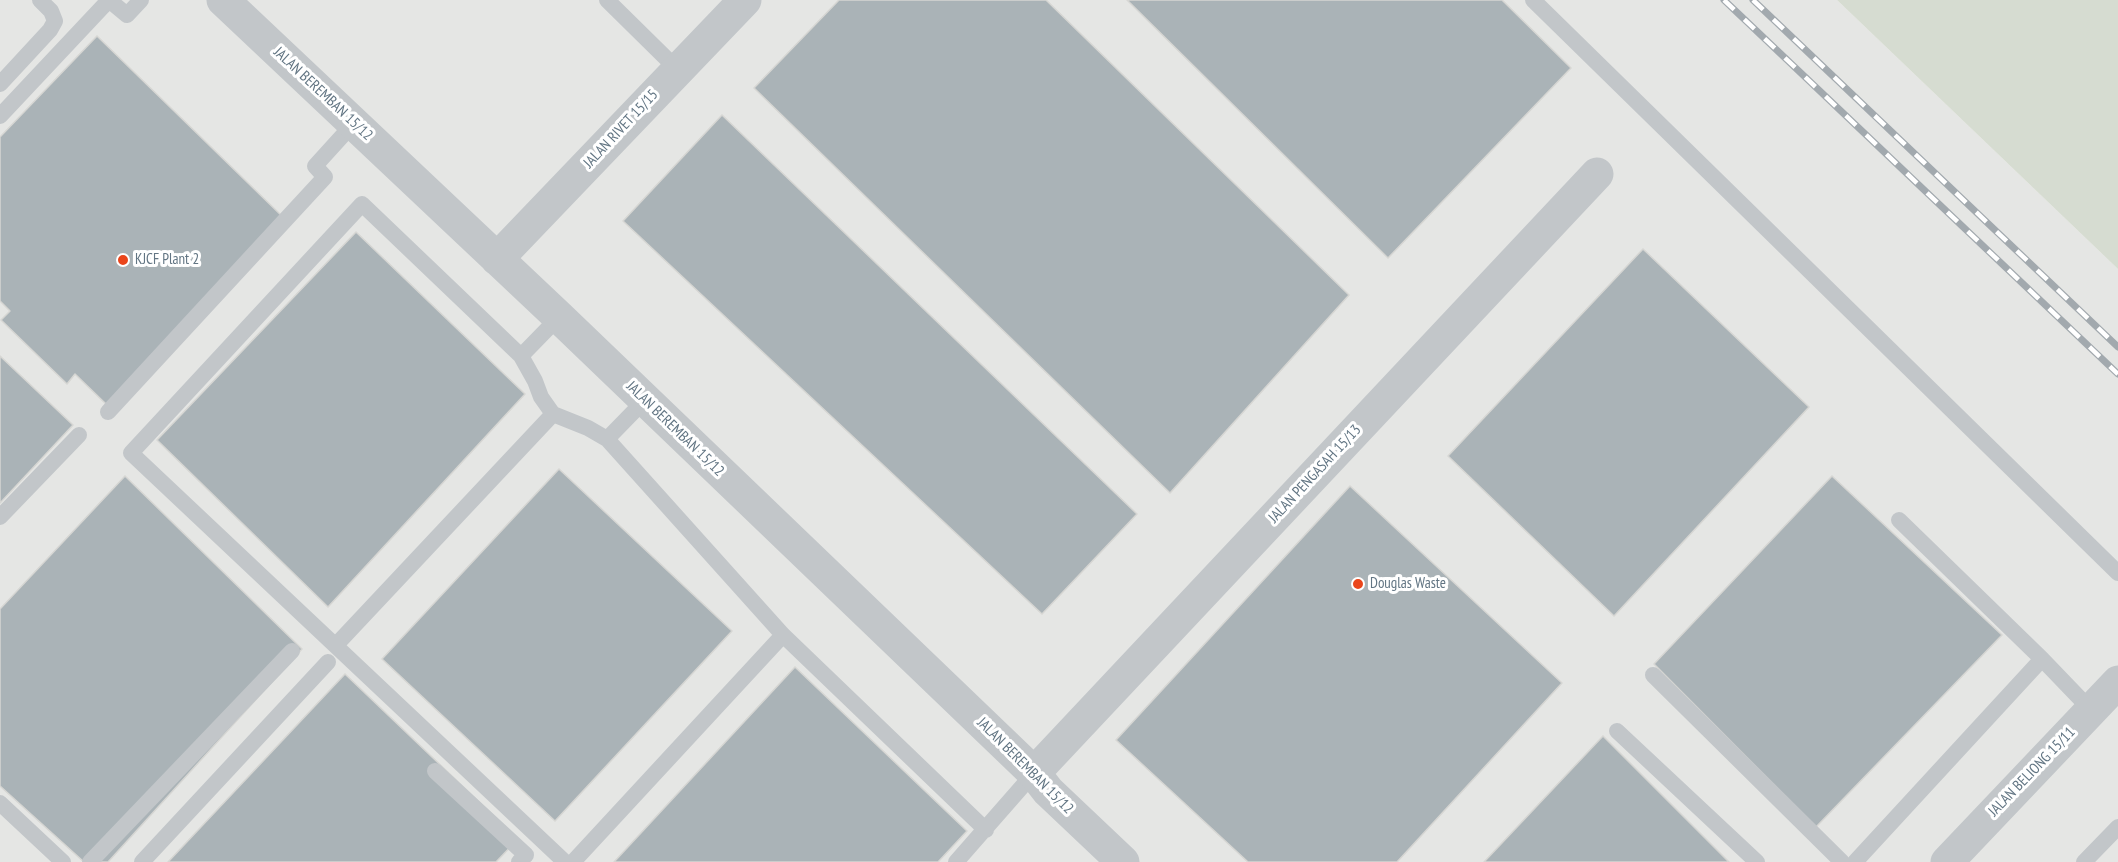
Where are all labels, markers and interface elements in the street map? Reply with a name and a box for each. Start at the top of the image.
street label: JALAN BEREMBAN 15/12 [270,43,376,145]
street label: JALAN RIVET 15/15 [580,86,662,172]
place label: KJCF Plant 2 [135,251,199,269]
marker: KJCF Plant 2 [116,253,130,267]
street label: JALAN BEREMBAN 15/12 [622,378,728,480]
street label: JALAN PENGASAH 15/13 [1265,421,1365,527]
place label: Douglas Waste [1370,575,1446,593]
marker: Douglas Waste [1351,577,1365,591]
street label: JALAN BEREMBAN 15/12 [973,714,1077,818]
street label: JALAN BELIONG 15/11 [1985,724,2079,820]

